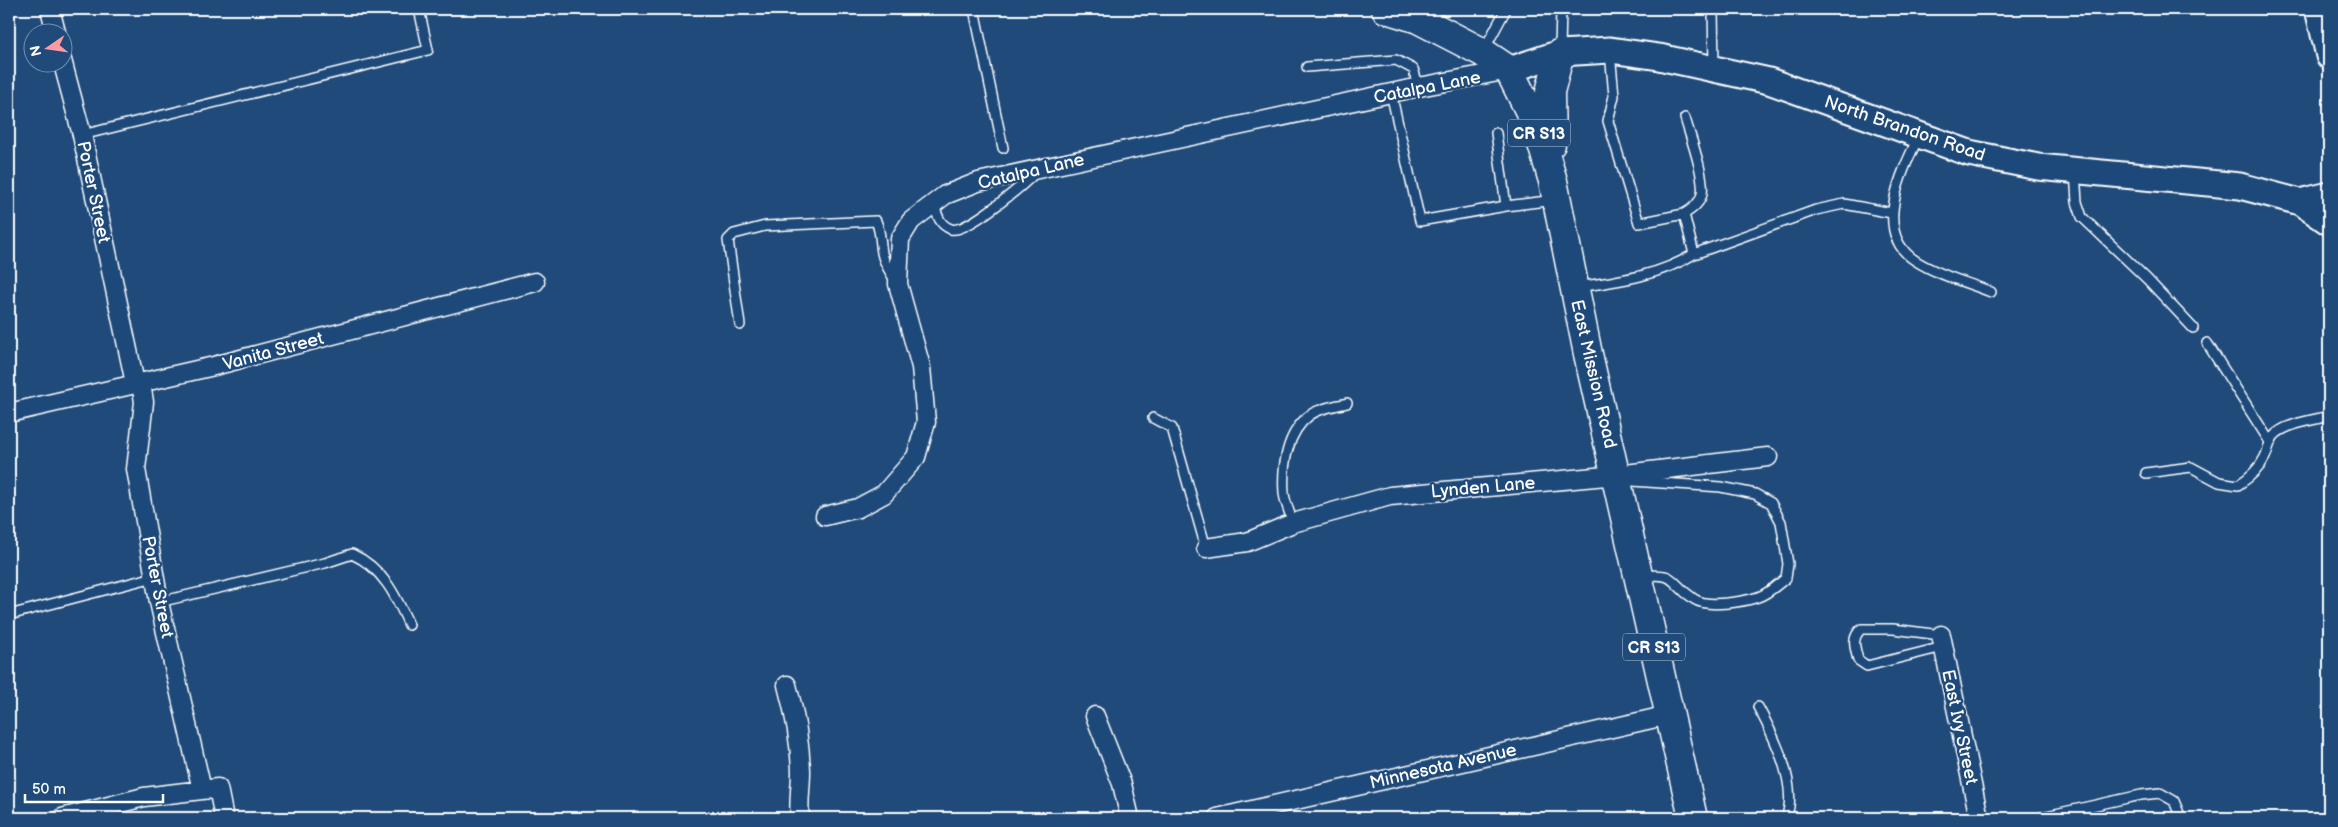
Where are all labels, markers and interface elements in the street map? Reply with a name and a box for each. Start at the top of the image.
north arrow [22,22,72,72]
text: N [26,44,45,58]
street label: Catalpa Lane [1372,67,1483,108]
street label: North Brandon Road [1822,91,1988,166]
road number: CR S13 [1508,120,1570,146]
street label: Porter Street [72,139,115,245]
street label: Catalpa Lane [976,149,1087,194]
street label: East Mission Road [1566,298,1621,450]
street label: Vanita Street [220,328,326,375]
street label: Lynden Lane [1430,472,1536,503]
street label: Porter Street [137,534,178,640]
road number: CR S13 [1623,634,1685,660]
street label: East Ivy Street [1937,668,1982,787]
street label: Minnesota Avenue [1368,739,1519,794]
scale bar [25,772,162,804]
text: 50 m [32,780,66,799]

